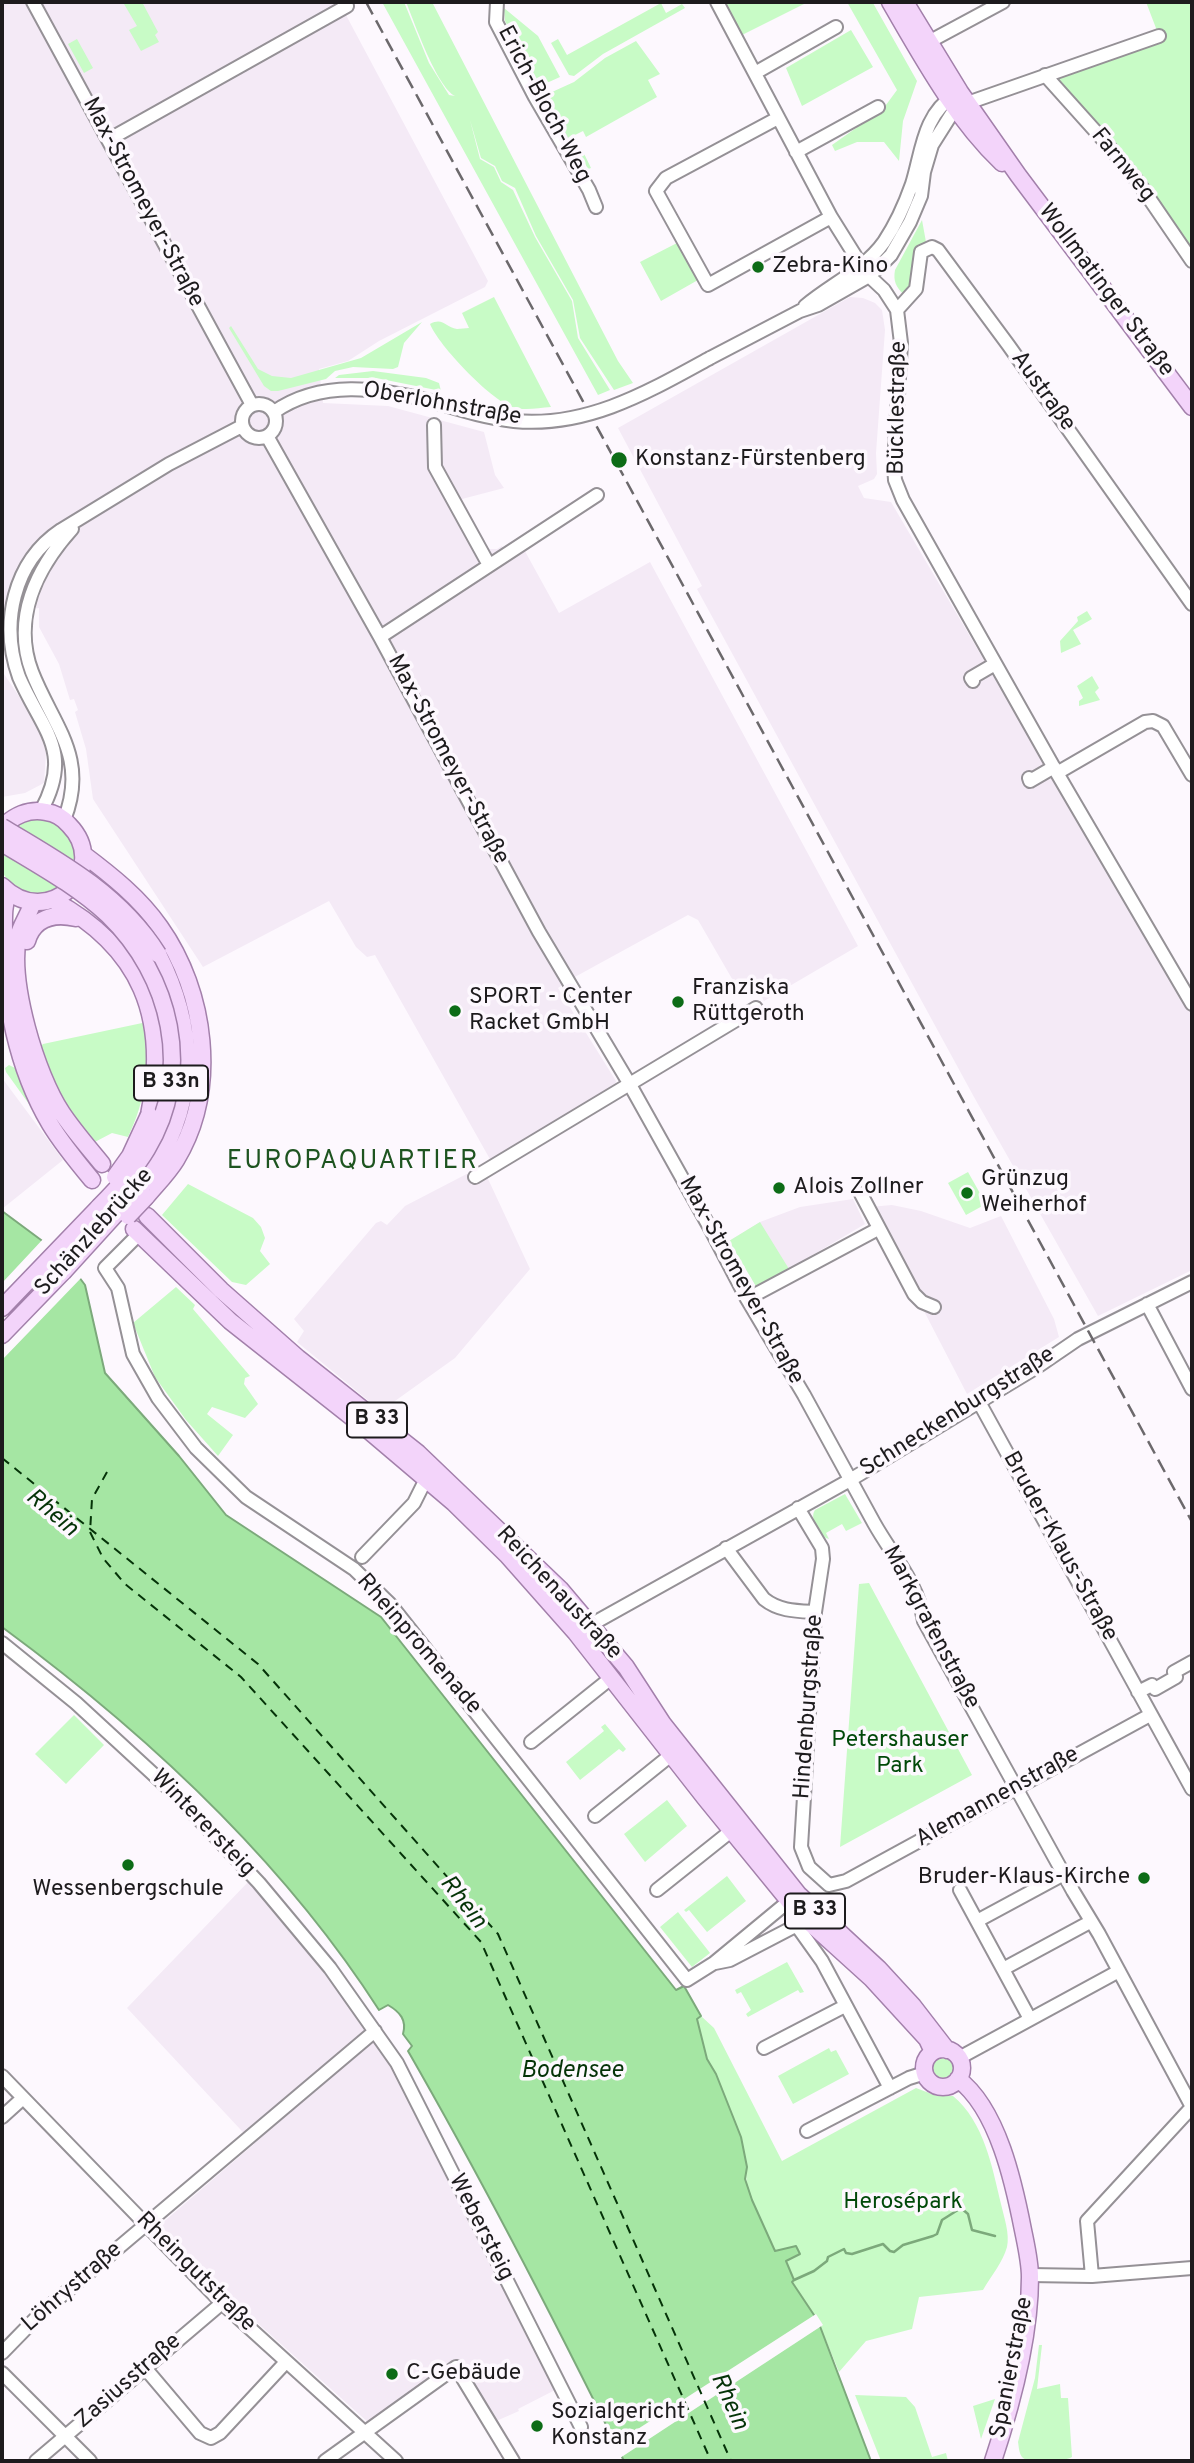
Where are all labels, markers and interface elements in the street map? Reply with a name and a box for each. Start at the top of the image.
street label: Erich-Bloch-Weg [490,22,596,188]
street label: Max-Stromeyer-Straße [75,93,209,313]
street label: Farnweg [1084,124,1160,208]
street label: Wollmatinger Straße [1031,199,1179,383]
place label: Zebra-Kino [772,253,888,281]
marker: Zebra-Kino [750,259,766,275]
street label: Bücklestraße [884,341,914,475]
street label: Austraße [1004,346,1080,438]
street label: Oberlohnstraße [361,377,523,433]
place label: Konstanz-Fürstenberg [635,446,866,474]
marker: Konstanz-Fürstenberg [609,450,629,470]
street label: Max-Stromeyer-Straße [380,650,514,870]
place label: Franziska Rüttgeroth [692,975,805,1029]
place label: SPORT - Center Racket GmbH [469,984,632,1038]
marker: Franziska Rüttgeroth [670,994,686,1010]
marker: SPORT - Center Racket GmbH [447,1003,463,1019]
road number: B 33n [134,1066,208,1100]
district label: EUROPAQUARTIER [228,1147,478,1179]
street label: Schänzlebrücke [30,1163,160,1303]
place label: Grünzug Weiherhof [981,1166,1086,1220]
street label: Max-Stromeyer-Straße [671,1172,809,1390]
place label: Alois Zollner [793,1174,924,1202]
marker: Alois Zollner [771,1180,787,1196]
marker: Grünzug Weiherhof [959,1185,975,1201]
street label: Schneckenburgstraße [856,1342,1060,1484]
road number: B 33 [347,1402,407,1438]
street label: Bruder-Klaus-Straße [995,1447,1123,1647]
water label: Rhein [19,1484,83,1544]
street label: Reichenaustraße [489,1522,627,1666]
street label: Markgrafenstraße [875,1542,985,1714]
street label: Rheinpromenade [349,1569,487,1721]
street label: Hindenburgstraße [790,1614,830,1800]
park label: Petershauser Park [831,1727,969,1781]
street label: Alemannenstraße [912,1742,1084,1854]
street label: Winterersteig [144,1765,260,1883]
marker: Wessenbergschule [120,1857,136,1873]
place label: Bruder-Klaus-Kirche [918,1864,1130,1892]
marker: Bruder-Klaus-Kirche [1136,1870,1152,1886]
water label: Rhein [432,1871,492,1935]
place label: Wessenbergschule [32,1876,224,1904]
road number: B 33 [785,1894,845,1928]
water label: Bodensee [521,2058,623,2086]
street label: Webersteig [441,2170,519,2286]
park label: Herosépark [843,2189,963,2217]
street label: Rheingutstraße [129,2207,261,2339]
street label: Löhrystraße [17,2237,129,2339]
street label: Spanierstraße [986,2295,1040,2441]
street label: Zasiusstraße [70,2328,188,2436]
place label: C-Gebäude [406,2360,521,2388]
marker: C-Gebäude [384,2366,400,2382]
water label: Rhein [703,2369,753,2435]
place label: Sozialgericht Konstanz [551,2399,685,2453]
marker: Sozialgericht Konstanz [529,2418,545,2434]

